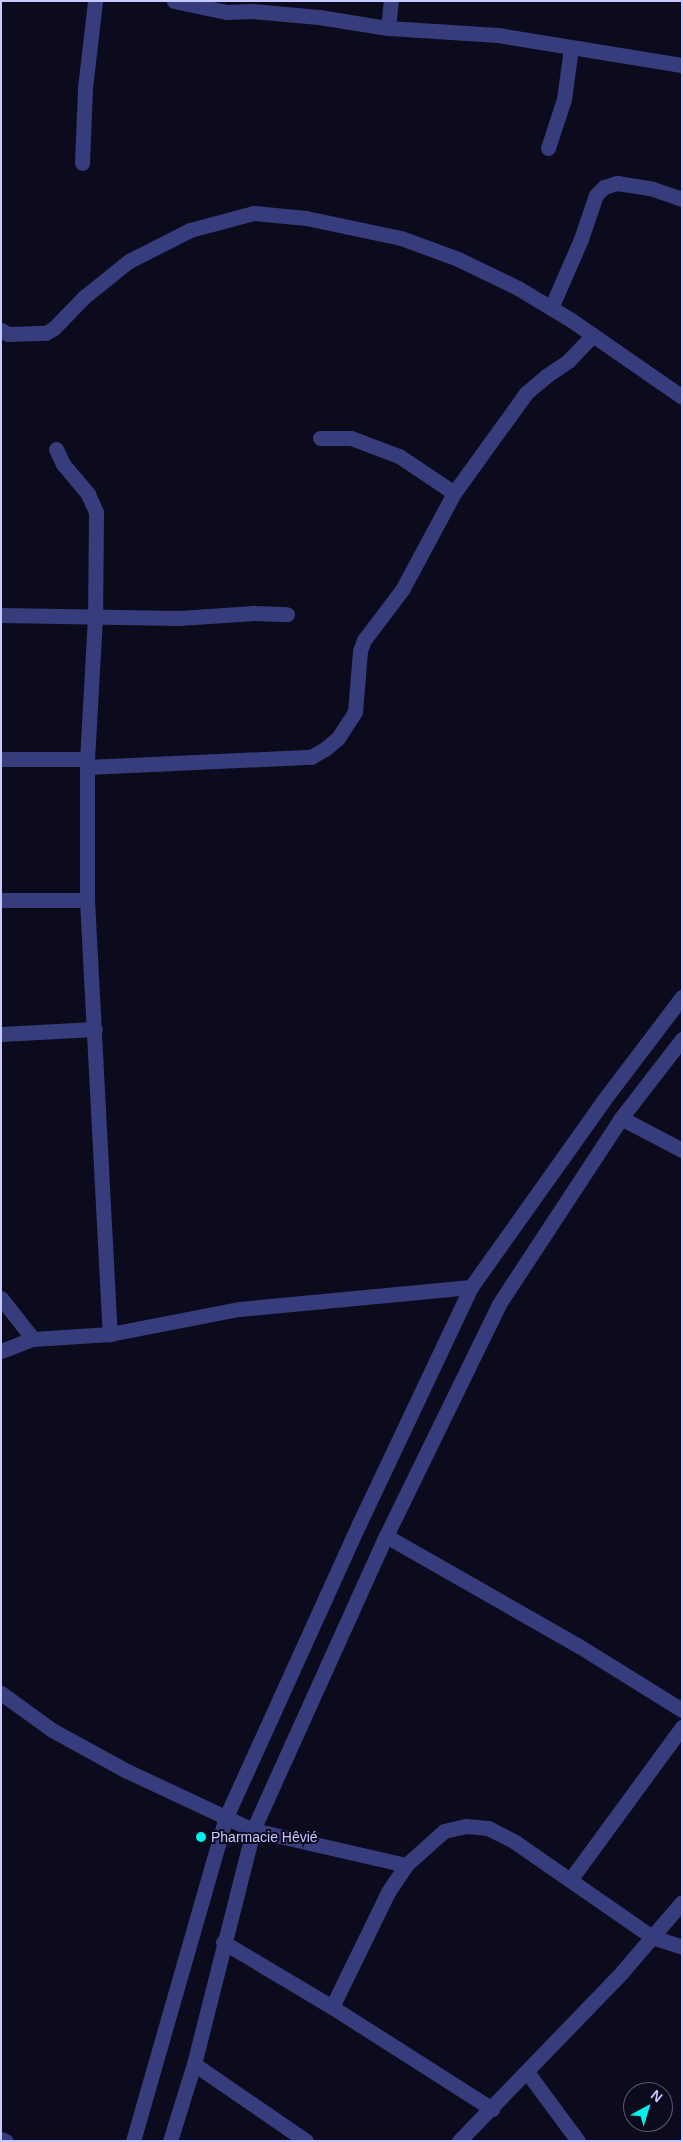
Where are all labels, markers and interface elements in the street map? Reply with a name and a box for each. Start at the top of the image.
place label: Pharmacie Hêvié [211,1829,318,1845]
marker: Pharmacie Hêvié [195,1831,207,1843]
north arrow [623,2082,673,2132]
text: N [648,2087,666,2106]

